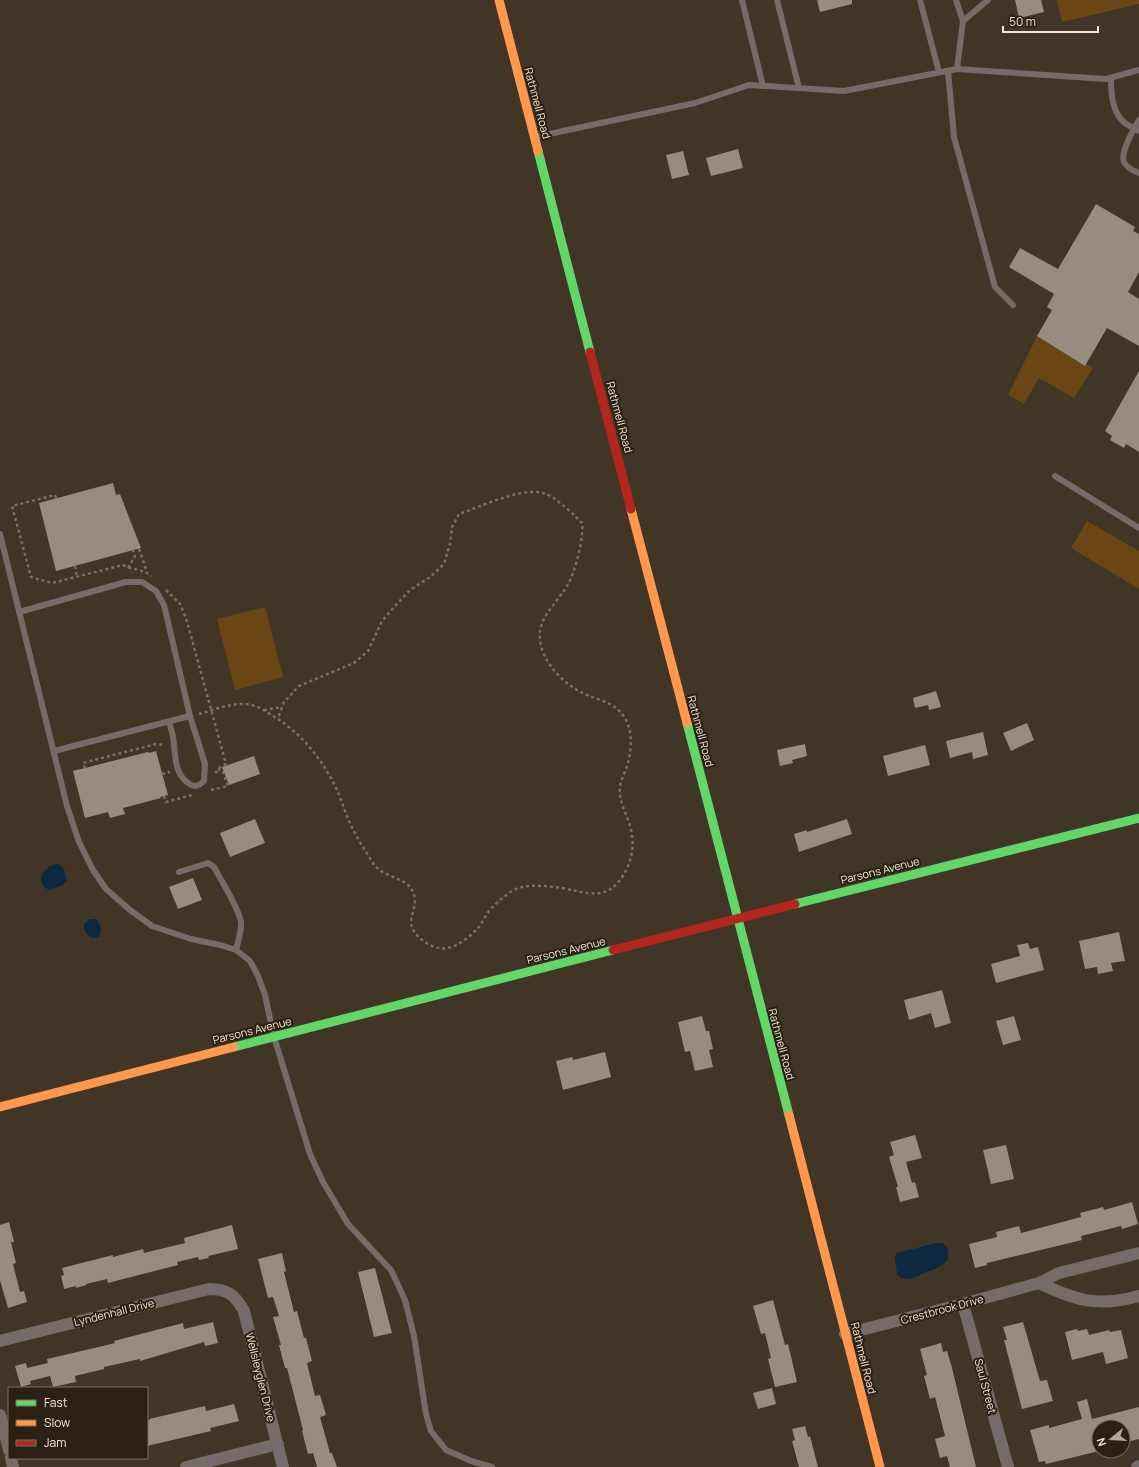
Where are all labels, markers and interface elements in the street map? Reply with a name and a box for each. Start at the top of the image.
scale bar [1003,8,1098,34]
text: 50 m [1009,13,1036,30]
street label: Rathmell Road [521,66,555,140]
street label: Rathmell Road [603,380,637,454]
street label: Rathmell Road [684,694,718,768]
street label: Parsons Avenue [839,853,922,887]
street label: Parsons Avenue [525,933,608,967]
street label: Rathmell Road [765,1007,799,1081]
street label: Parsons Avenue [211,1013,294,1047]
street label: Crestbrook Drive [899,1291,986,1327]
street label: Lyndenhall Drive [72,1295,156,1329]
street label: Rathmell Road [848,1321,880,1395]
street label: Wellsleyglen Drive [243,1331,279,1424]
street label: Saul Street [971,1357,1001,1415]
legend [8,1387,148,1459]
text: Fast [44,1394,68,1411]
text: Slow [44,1414,70,1431]
north arrow [1091,1419,1131,1459]
text: Jam [44,1434,66,1451]
text: N [1093,1436,1109,1448]

